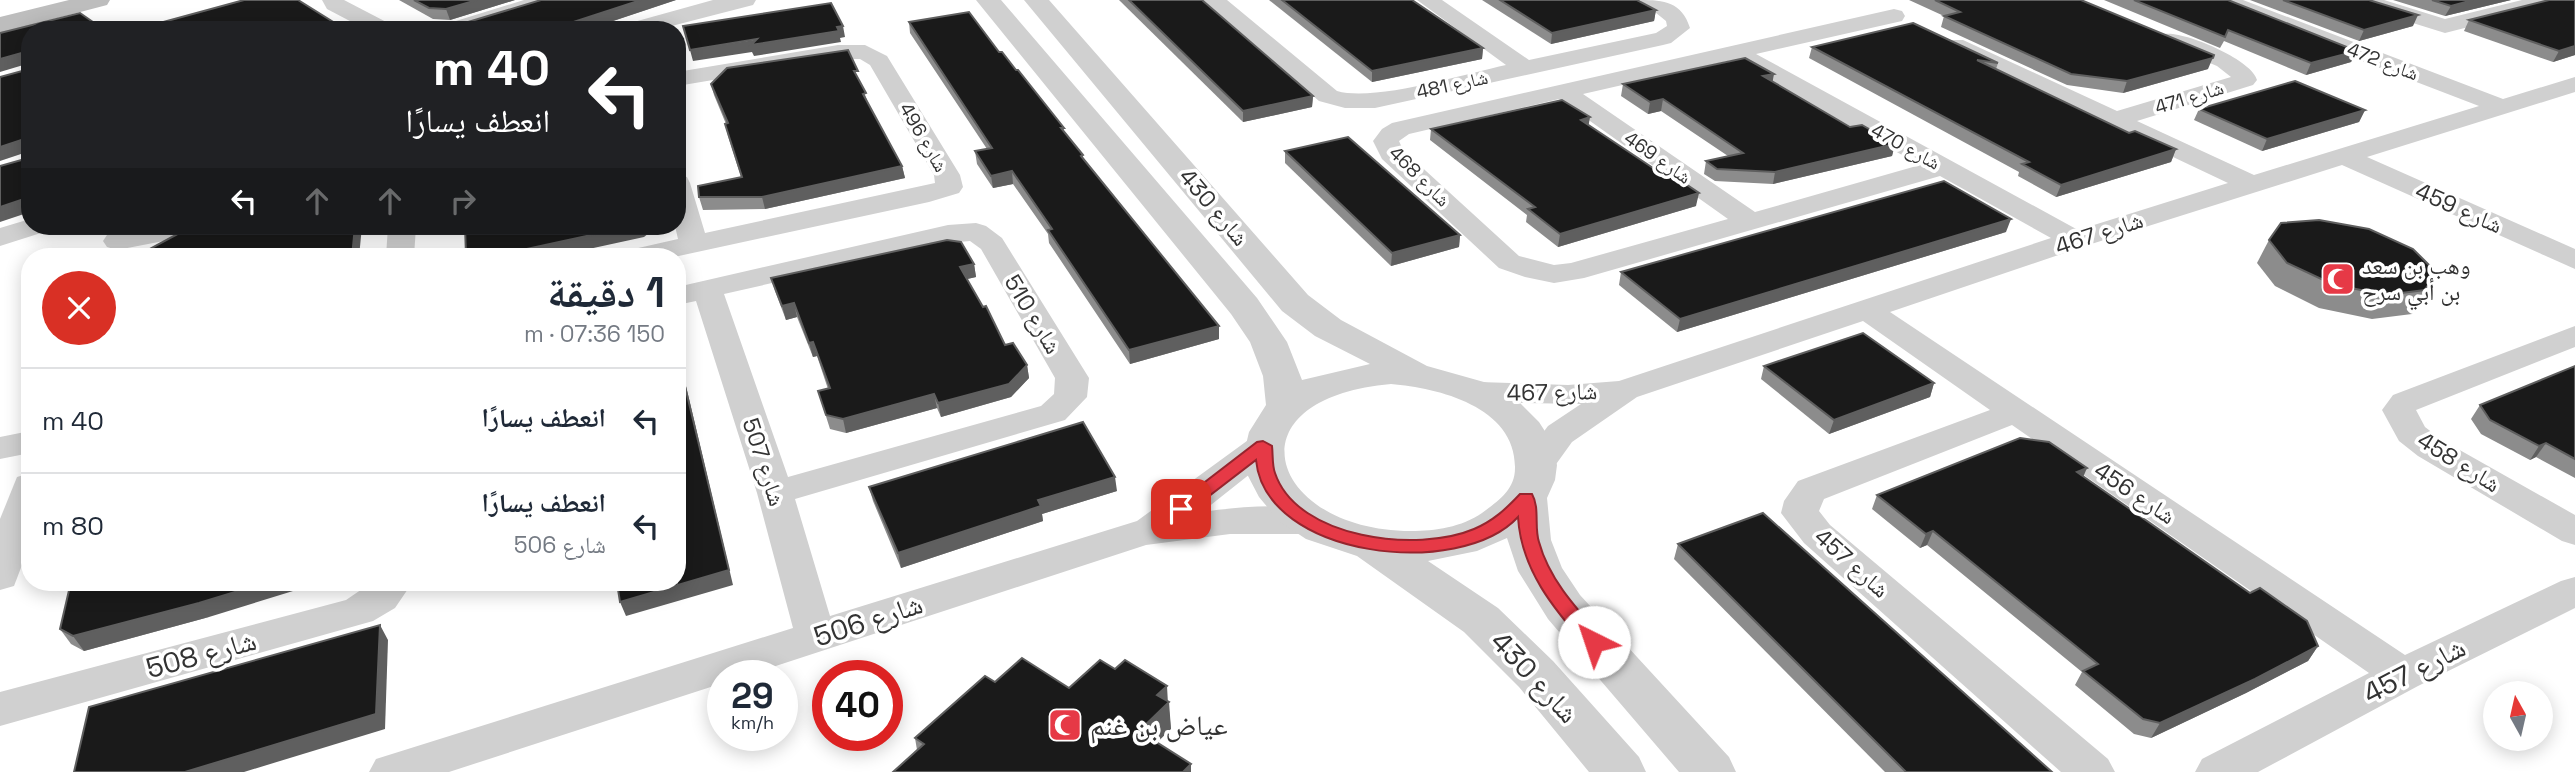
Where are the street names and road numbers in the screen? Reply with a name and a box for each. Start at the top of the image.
street label: شارع 472 [2344,36,2422,86]
street label: شارع 481 [1414,65,1490,104]
street label: شارع 471 [2152,75,2227,120]
street label: شارع 496 [894,98,953,176]
street label: شارع 470 [1867,117,1945,176]
street label: شارع 469 [1619,125,1696,189]
street label: شارع 468 [1384,141,1455,212]
street label: شارع 430 [1173,162,1255,252]
street label: شارع 459 [2411,176,2507,240]
street label: شارع 467 [2051,205,2147,261]
street label: شارع 510 [998,269,1068,359]
street label: شارع 467 [1506,376,1598,408]
street label: شارع 507 [736,414,792,510]
street label: شارع 458 [2412,425,2506,499]
street label: شارع 456 [2089,455,2181,531]
street label: شارع 457 [1808,522,1896,604]
street label: شارع 506 [809,586,927,654]
street label: شارع 508 [142,622,260,686]
street label: شارع 430 [1483,623,1587,731]
street label: شارع 457 [2357,629,2471,711]

